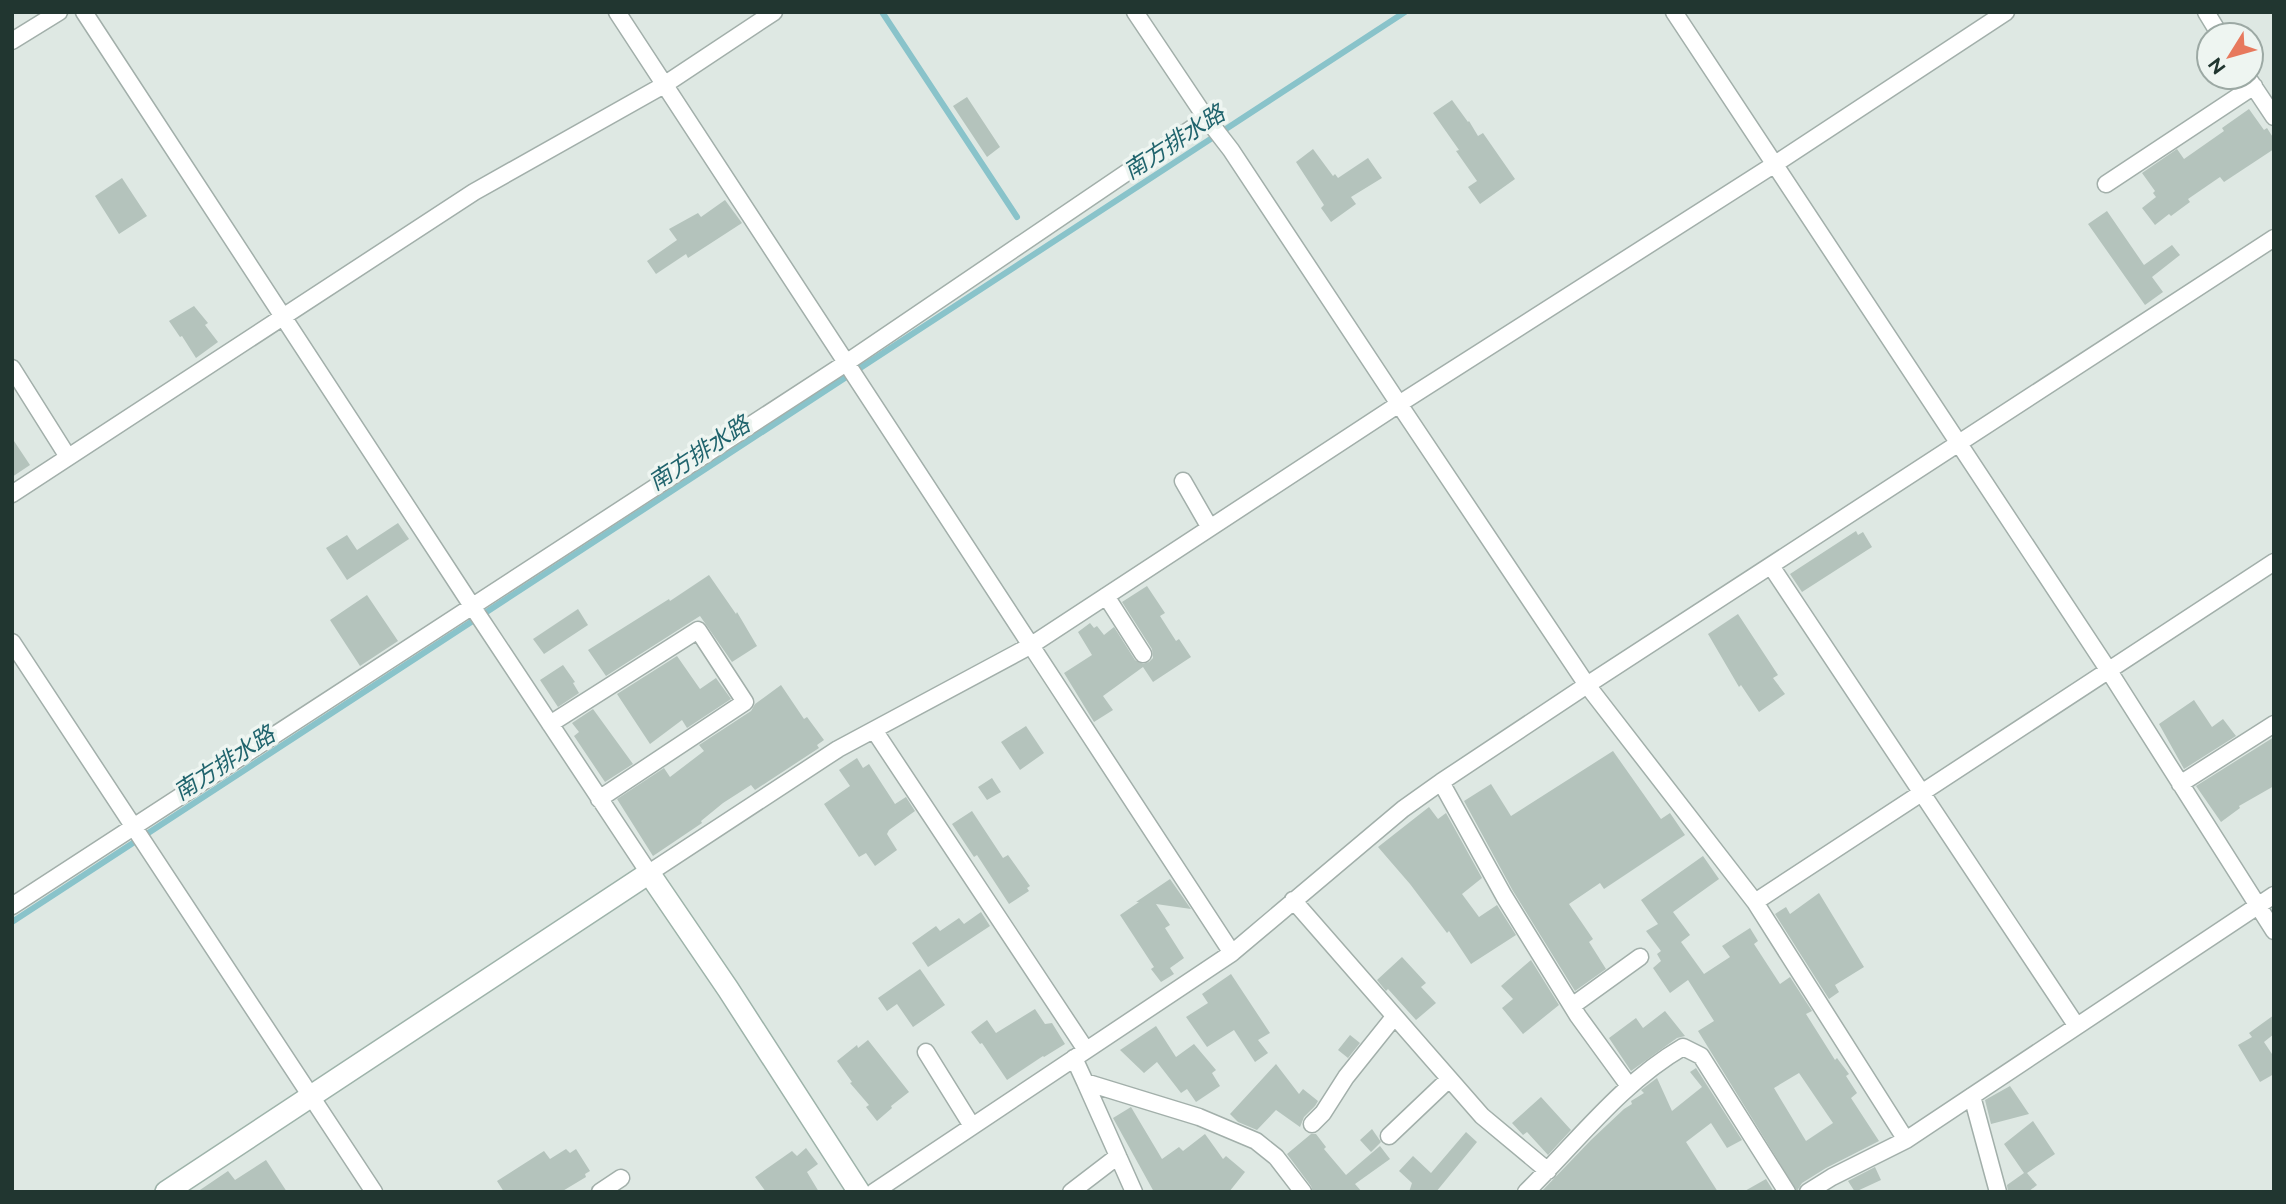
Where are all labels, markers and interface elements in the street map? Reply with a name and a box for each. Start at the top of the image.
north arrow [2195,21,2265,91]
text: N [2203,54,2230,79]
water label: 南方排水路 [1118,98,1231,184]
water label: 南方排水路 [643,409,756,495]
water label: 南方排水路 [168,719,281,805]

